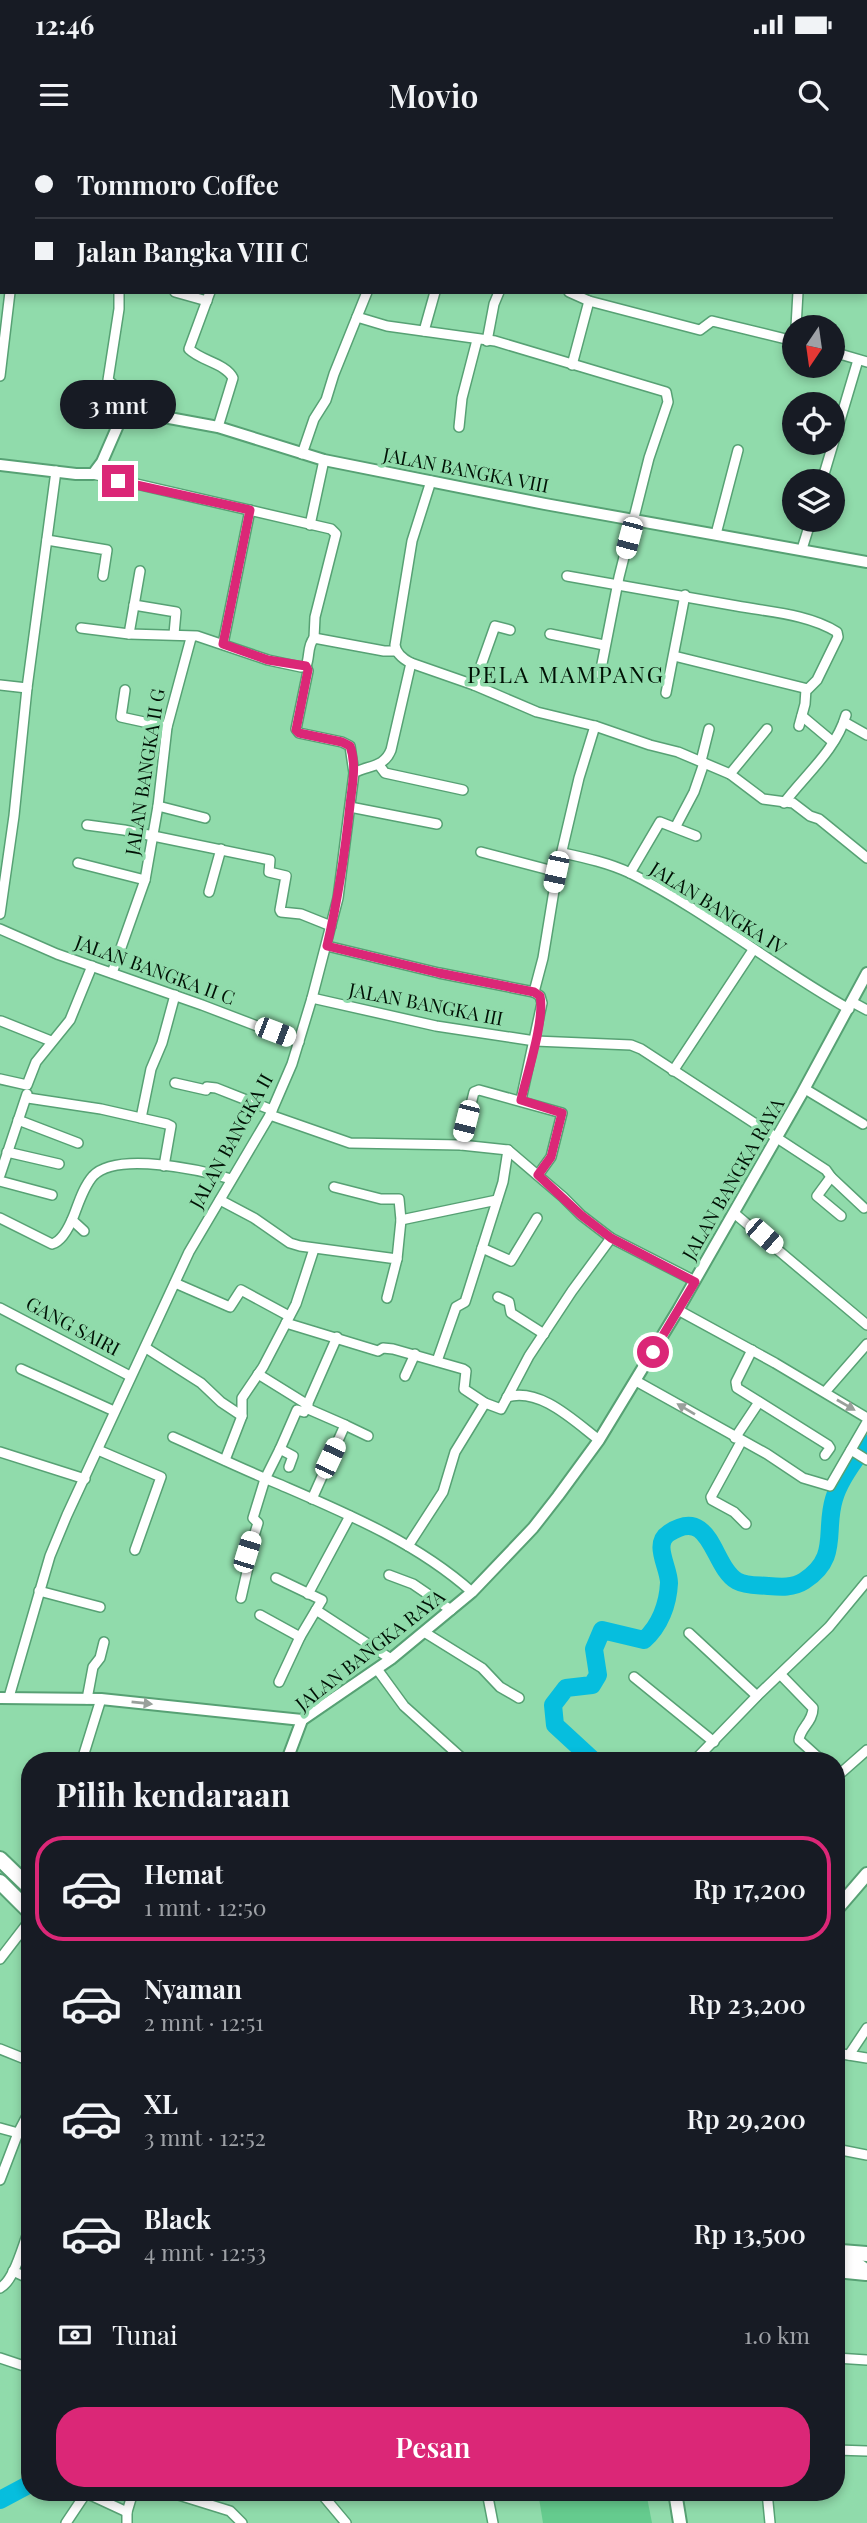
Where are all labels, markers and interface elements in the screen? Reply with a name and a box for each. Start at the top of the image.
text: 12:46 [35,7,94,42]
text: Movio [389,73,478,116]
icon: menu [35,76,73,114]
icon: search [794,76,832,114]
text: Tommoro Coffee [77,167,279,202]
text: Jalan Bangka VIII C [77,234,309,269]
north arrow [782,315,845,378]
map controls [782,315,845,532]
callout: 3 mnt [60,380,176,428]
text: 3 mnt [88,389,148,420]
button: locate [782,392,845,455]
street label: JALAN BANGKA VIII [380,440,551,498]
route end [102,465,134,497]
button: layers [782,469,845,532]
car [614,515,645,561]
district label: PELA MAMPANG [467,658,665,689]
street label: JALAN BANGKA II G [118,687,170,858]
car [542,849,571,895]
street label: JALAN BANGKA IV [645,854,792,960]
street label: JALAN BANGKA II C [71,928,239,1010]
street label: JALAN BANGKA III [346,975,506,1031]
car [252,1015,299,1049]
street label: JALAN BANGKA II [182,1068,278,1214]
street label: JALAN BANGKA RAYA [675,1092,790,1265]
car [451,1098,482,1144]
car [742,1214,787,1258]
street label: GANG SAIRI [22,1289,125,1361]
route start [637,1336,669,1368]
one-way arrow [837,1399,856,1411]
one-way arrow [676,1403,696,1415]
car [312,1435,349,1481]
car [231,1529,264,1575]
street label: JALAN BANGKA RAYA [288,1582,450,1716]
one-way arrow [131,1698,153,1709]
text: Pilih kendaraan [56,1772,290,1815]
text: Hemat [144,1856,223,1891]
icon: car [60,1857,123,1920]
text: Rp 17,200 [693,1871,806,1906]
text: 1 mnt · 12:50 [144,1891,267,1922]
text: Nyaman [144,1971,242,2006]
icon: car [60,1972,123,2035]
text: Rp 23,200 [688,1986,806,2021]
text: 2 mnt · 12:51 [144,2006,264,2037]
text: XL [144,2086,178,2121]
icon: car [60,2087,123,2150]
text: Rp 29,200 [687,2101,806,2136]
text: 3 mnt · 12:52 [144,2121,266,2152]
text: Black [144,2201,211,2236]
icon: car [60,2202,123,2265]
text: Rp 13,500 [694,2216,806,2251]
text: 4 mnt · 12:53 [144,2236,266,2267]
icon: cash [56,2316,94,2354]
text: Tunai [112,2317,178,2352]
text: 1.0 km [744,2319,810,2350]
button: Pesan [56,2407,810,2487]

